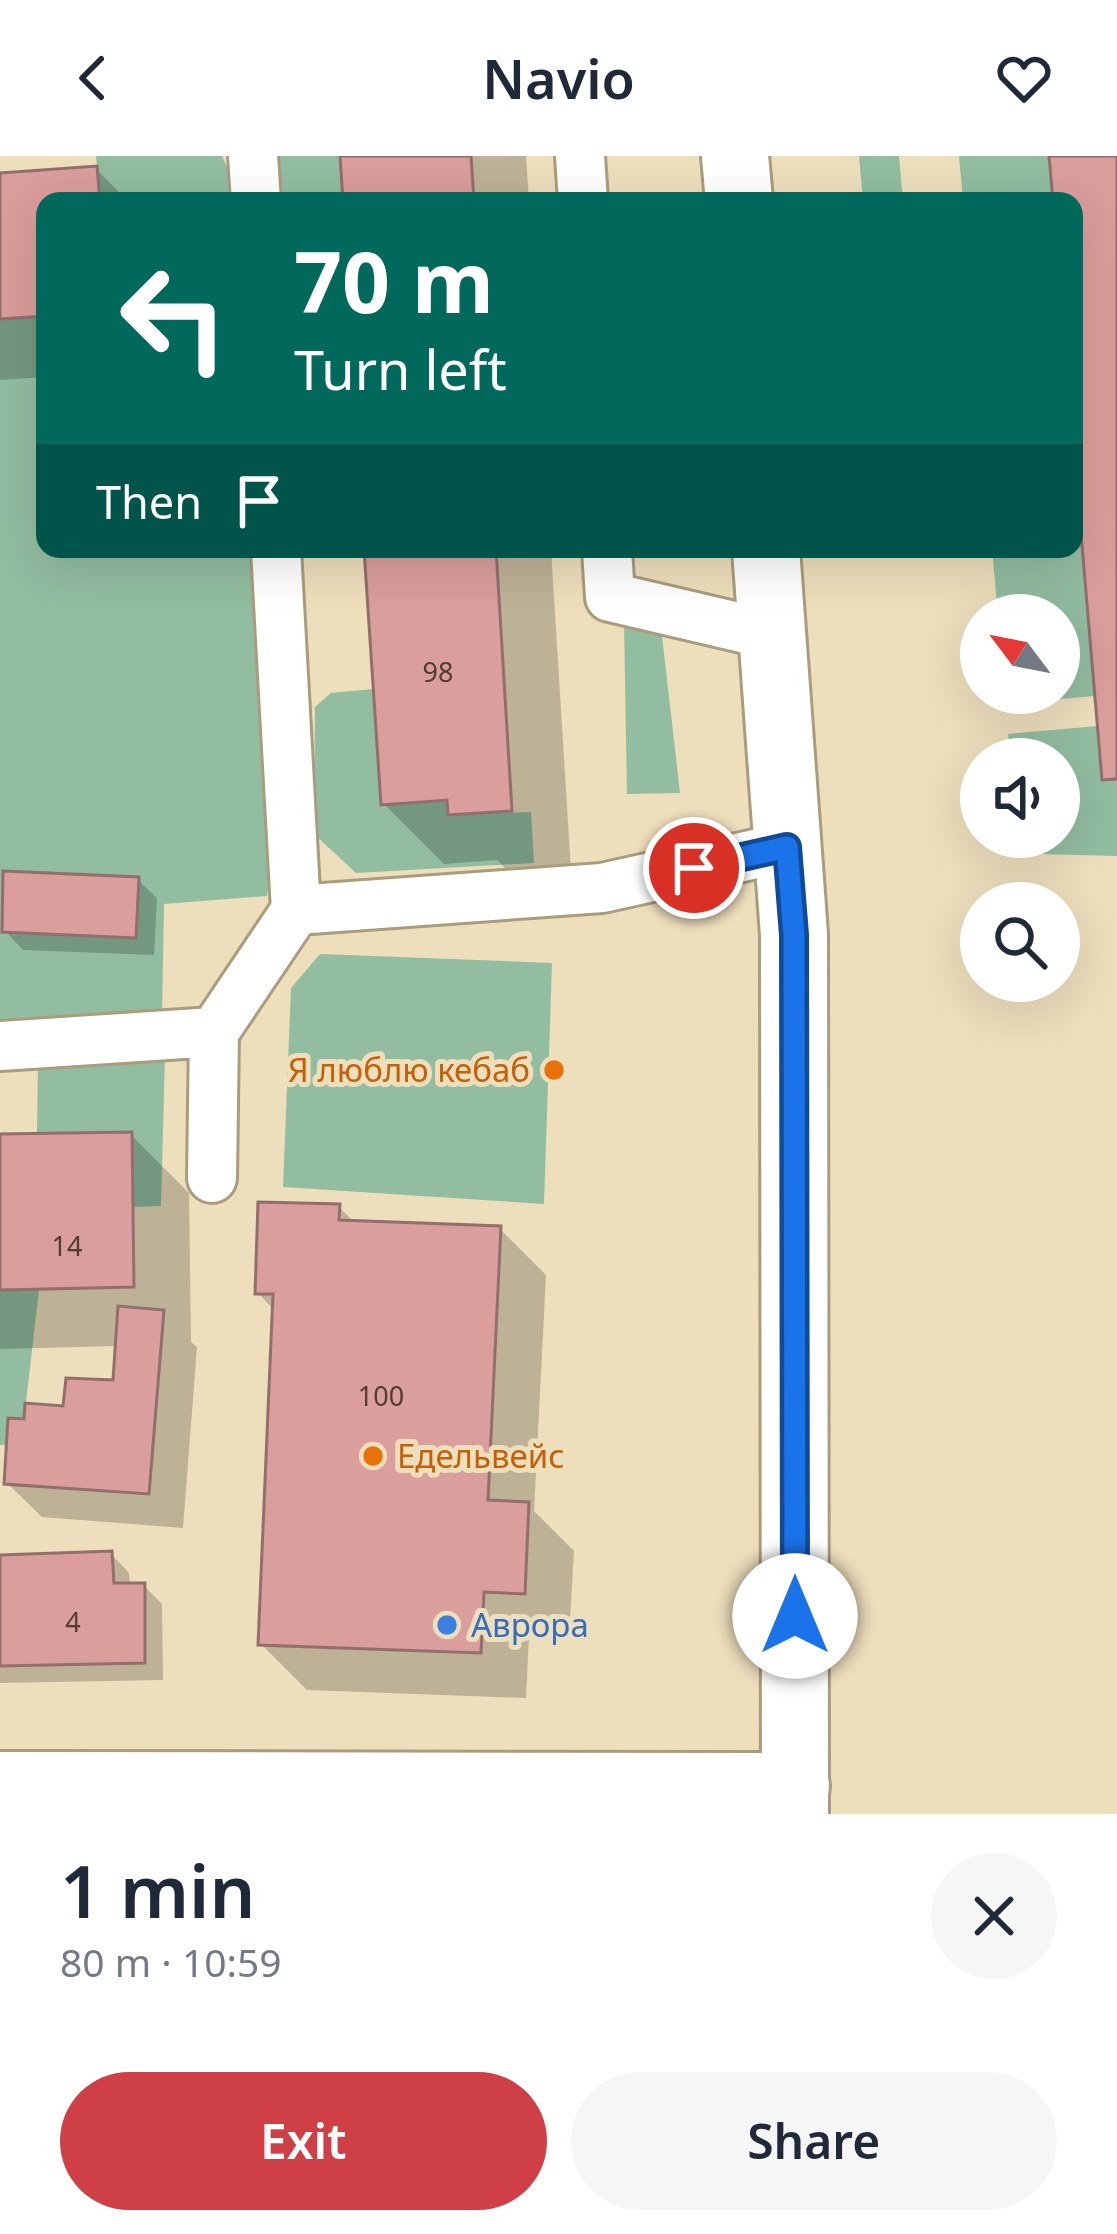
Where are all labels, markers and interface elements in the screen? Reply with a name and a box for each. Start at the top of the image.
text: Navio [482,41,635,115]
icon: back [60,45,126,111]
icon: heart [991,45,1057,111]
text: 70 m [294,223,494,338]
icon: left [96,240,252,396]
text: Turn left [294,332,507,406]
icon: arrive [226,468,292,534]
text: Then [96,471,202,532]
north arrow [960,594,1080,714]
map controls [960,594,1080,1002]
house number: 98 [423,653,453,690]
button: sound [960,738,1080,858]
pin [643,817,745,919]
icon: arrive [661,835,727,901]
button: search [960,882,1080,1002]
place label: Я люблю кебаб [288,1047,530,1092]
marker: Я люблю кебаб [541,1057,567,1083]
house number: 14 [52,1227,82,1264]
house number: 100 [358,1377,404,1414]
place label: Едельвейс [397,1433,564,1478]
marker: Едельвейс [360,1443,386,1469]
position arrow [732,1553,858,1679]
place label: Аврора [471,1602,589,1647]
house number: 4 [65,1603,81,1640]
marker: Аврора [434,1612,460,1638]
text: 1 min [60,1841,255,1939]
button: close [931,1853,1057,1979]
text: 80 m · 10:59 [60,1935,282,1988]
button: Exit [60,2072,547,2210]
button: Share [571,2072,1057,2210]

